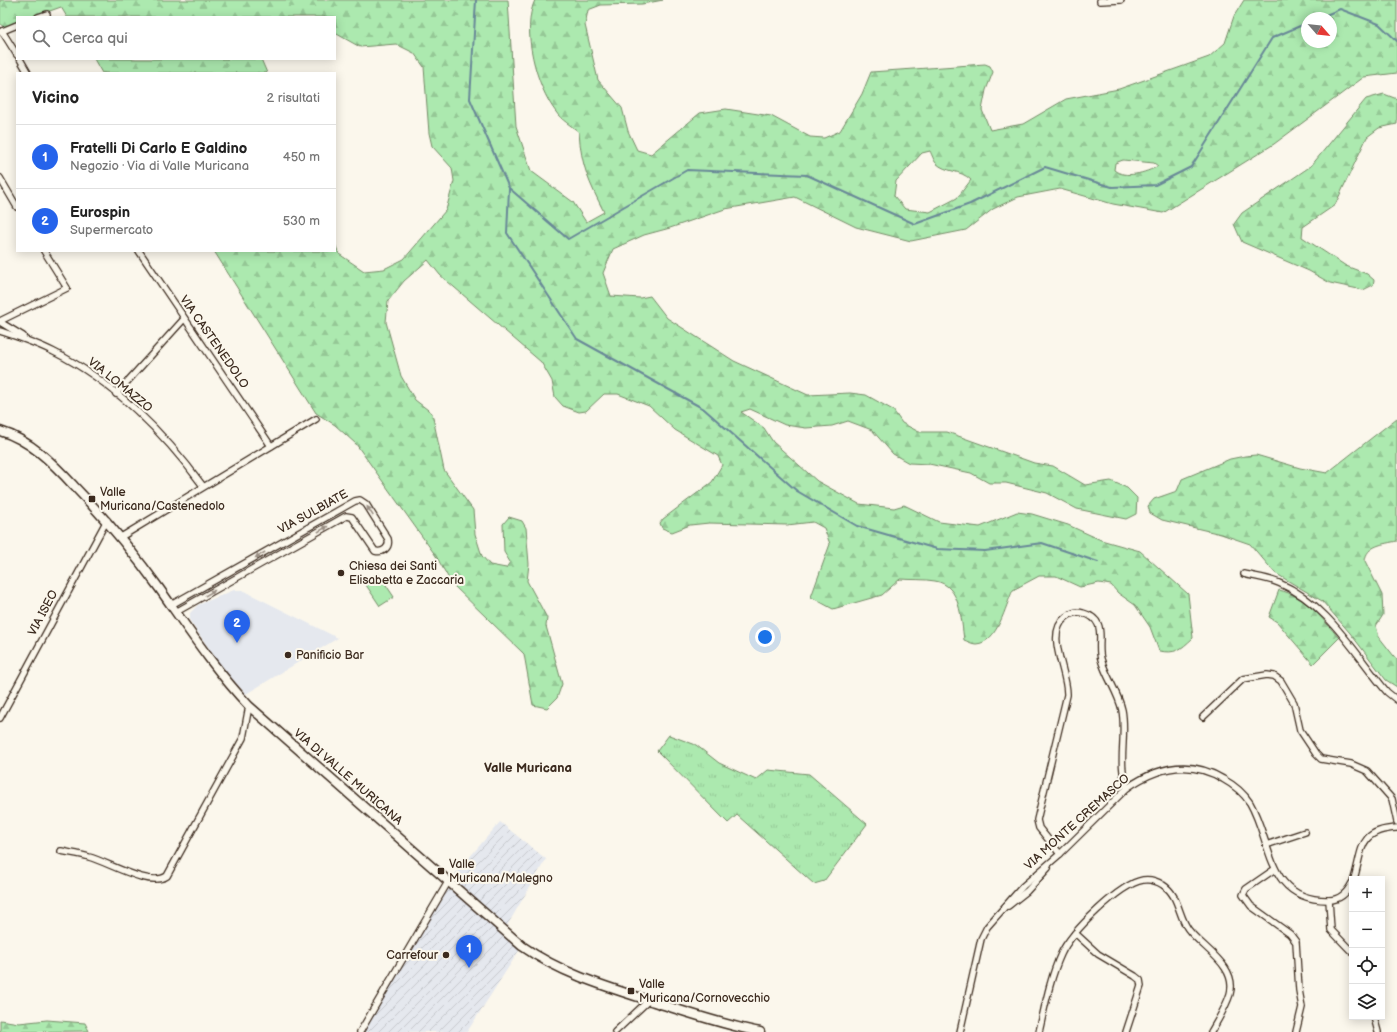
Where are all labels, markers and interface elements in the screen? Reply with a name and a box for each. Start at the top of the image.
north arrow [1301,12,1337,48]
search box [16,16,336,60]
icon: search [30,27,52,49]
text: Cerca qui [62,29,128,48]
text: Vicino [32,88,79,108]
text: 2 risultati [267,90,320,106]
text: Fratelli Di Carlo E Galdino [70,139,247,158]
text: 1 [42,149,48,165]
text: 450 m [283,149,320,165]
text: Negozio · Via di Valle Muricana [70,158,249,174]
text: Eurospin [70,203,130,222]
text: 2 [41,213,49,229]
text: 530 m [283,213,320,229]
text: Supermercato [70,222,153,238]
street label: VIA CASTENEDOLO [176,293,252,391]
street label: VIA LOMAZZO [85,354,155,416]
place label: Valle Muricana/Castenedolo [100,485,225,514]
street label: VIA SULBIATE [275,487,351,537]
marker: Valle Muricana/Castenedolo [87,494,97,504]
one-way arrow [367,505,374,517]
one-way arrow [317,525,329,532]
one-way arrow [254,551,265,558]
place label: Chiesa dei Santi Elisabetta e Zaccaria [349,559,464,588]
marker: Chiesa dei Santi Elisabetta e Zaccaria [336,568,346,578]
street label: VIA ISEO [25,588,61,638]
one-way arrow [204,590,216,597]
pin: 2 [224,610,250,643]
your location [755,627,775,647]
place label: Panificio Bar [296,648,365,663]
marker: Panificio Bar [283,650,293,660]
street label: VIA DI VALLE MURICANA [290,726,406,829]
district label: Valle Muricana [484,760,572,776]
street label: VIA MONTE CREMASCO [1021,771,1133,873]
place label: Valle Muricana/Malegno [449,857,553,886]
marker: Valle Muricana/Malegno [436,866,446,876]
map controls [1349,876,1385,1020]
button: + [1349,876,1385,912]
button: − [1349,912,1385,948]
pin: 1 [456,935,482,968]
place label: Carrefour [386,948,439,963]
button: locate [1349,948,1385,984]
marker: Carrefour [441,950,451,960]
place label: Valle Muricana/Cornovecchio [639,977,770,1006]
button: layers [1349,984,1385,1020]
marker: Valle Muricana/Cornovecchio [626,986,636,996]

